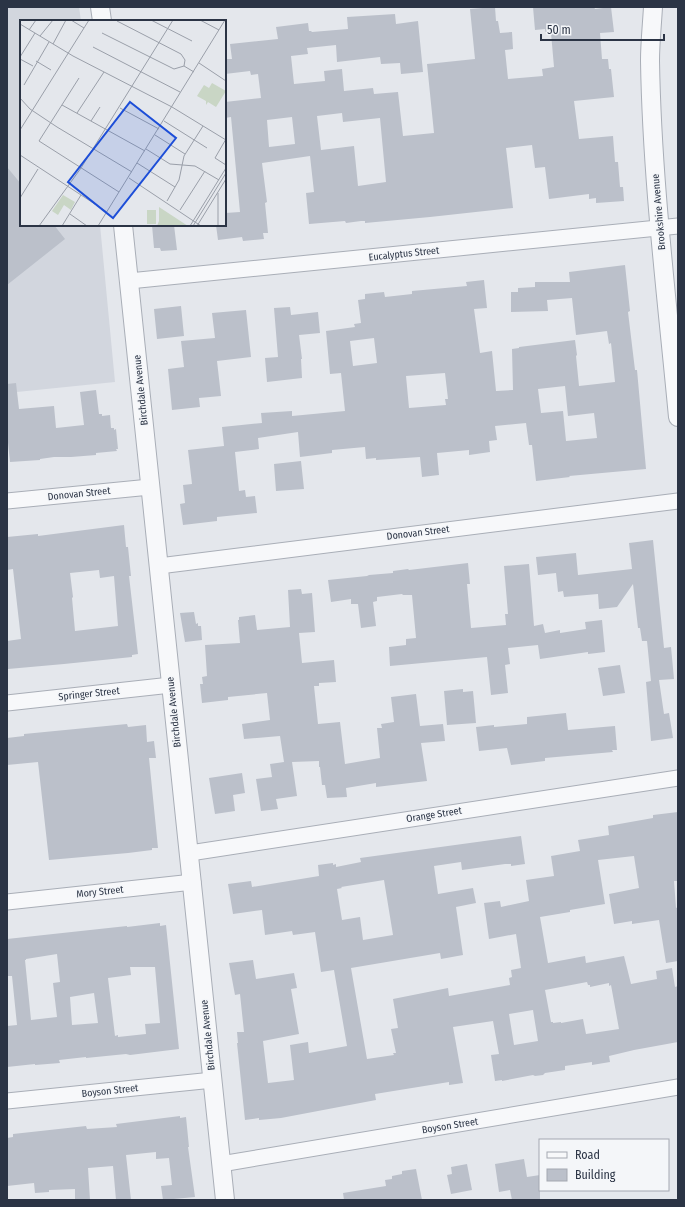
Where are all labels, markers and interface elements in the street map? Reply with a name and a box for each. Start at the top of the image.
scale bar [541,16,664,42]
inset map [20,20,226,226]
text: 50 m [547,23,571,37]
street label: Brookshire Avenue [650,173,668,251]
street label: Eucalyptus Street [368,244,441,264]
street label: Birchdale Avenue [131,354,151,426]
street label: Donovan Street [47,485,112,503]
street label: Donovan Street [386,523,451,543]
street label: Birchdale Avenue [164,676,184,748]
street label: Springer Street [58,685,121,703]
street label: Orange Street [405,805,463,825]
street label: Mory Street [76,883,125,900]
street label: Birchdale Avenue [198,999,218,1071]
street label: Boyson Street [81,1082,140,1100]
street label: Boyson Street [421,1116,480,1136]
legend [539,1139,669,1191]
text: Road [575,1148,600,1162]
text: Building [575,1168,616,1182]

